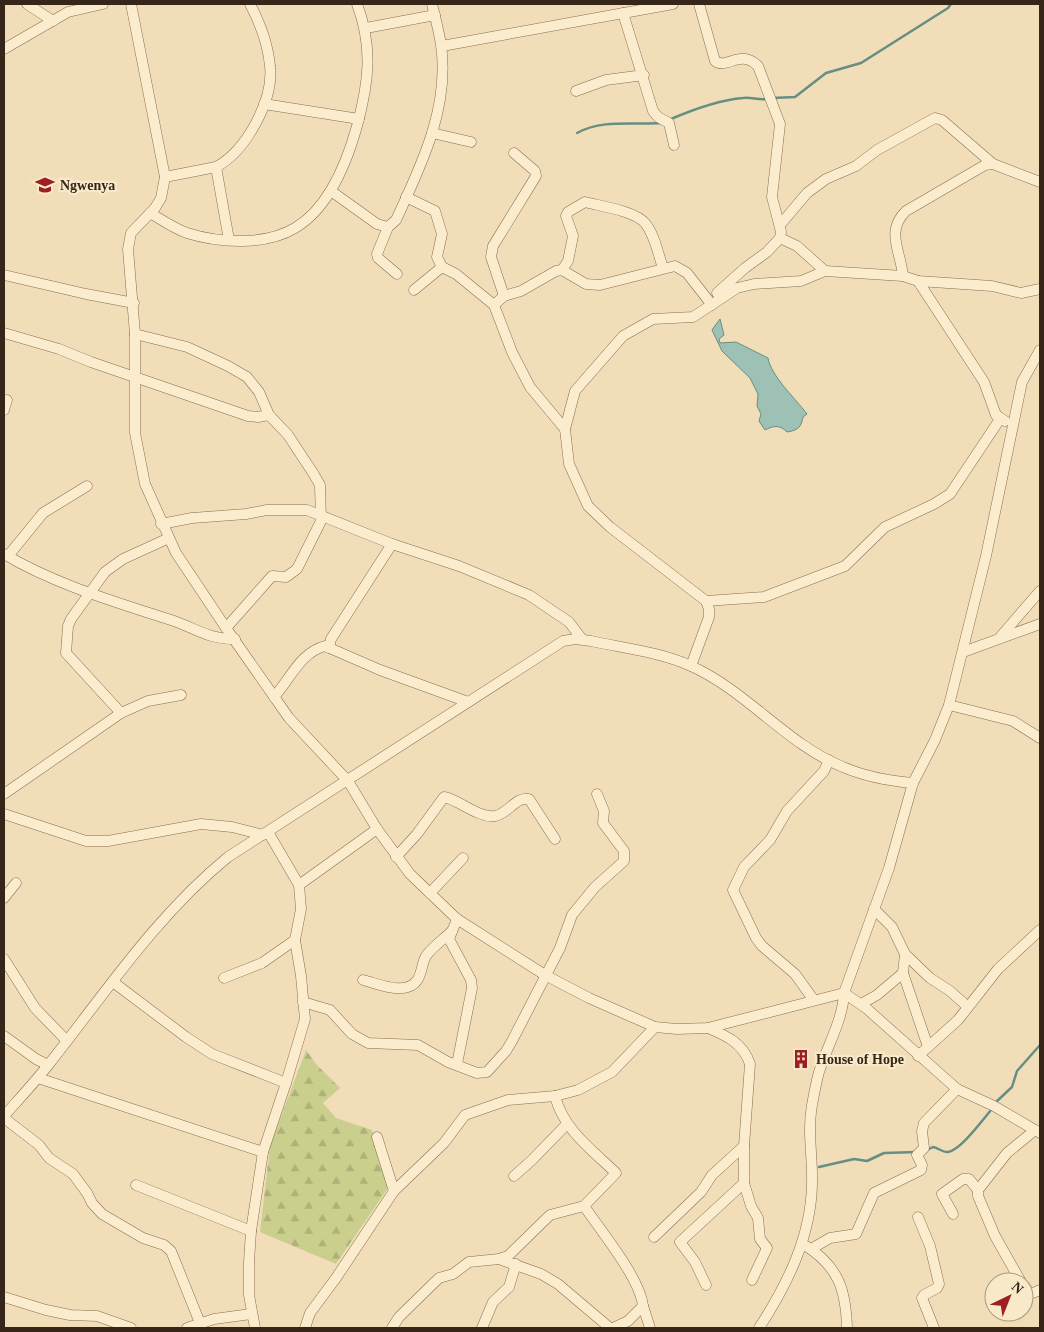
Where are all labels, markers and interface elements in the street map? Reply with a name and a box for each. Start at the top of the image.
school or university icon: Ngwenya [34,174,56,196]
place label: Ngwenya [60,178,115,193]
building icon: House of Hope [790,1048,812,1070]
place label: House of Hope [816,1052,904,1067]
north arrow [984,1272,1034,1322]
text: N [1009,1279,1026,1297]

